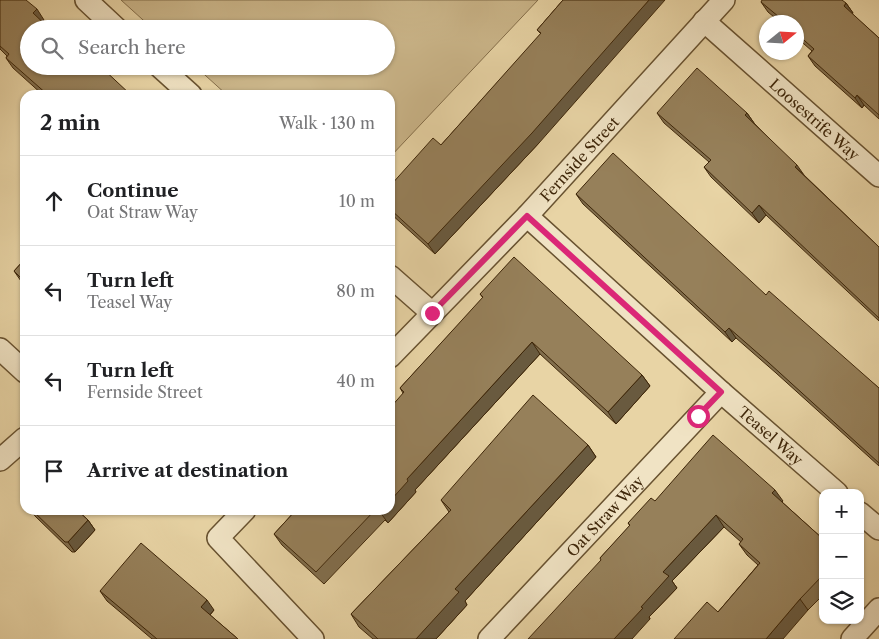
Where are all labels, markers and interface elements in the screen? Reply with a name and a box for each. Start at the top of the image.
north arrow [759,15,804,60]
search box [20,20,395,75]
icon: search [38,34,66,62]
text: Search here [78,36,186,59]
street label: Loosestrife Way [766,74,864,164]
text: 2 min [40,110,100,135]
street label: Fernside Street [536,112,623,205]
text: Walk · 130 m [279,113,375,133]
text: Continue [87,179,179,202]
icon: ahead [40,187,68,215]
text: 10 m [339,191,375,211]
text: Oat Straw Way [87,202,198,222]
text: Turn left [87,269,174,292]
icon: left [40,277,68,305]
text: 80 m [336,281,375,301]
text: Teasel Way [87,292,172,312]
route end [421,302,444,325]
text: Turn left [87,359,174,382]
icon: left [40,367,68,395]
text: 40 m [336,371,375,391]
text: Fernside Street [87,382,203,402]
street label: Teasel Way [734,402,808,469]
route start [687,405,710,428]
icon: arrive [40,457,68,485]
text: Arrive at destination [87,459,288,482]
street label: Oat Straw Way [562,471,648,560]
map controls [819,489,864,624]
button: + [819,489,864,534]
button: − [819,534,864,579]
button: layers [819,579,864,624]

